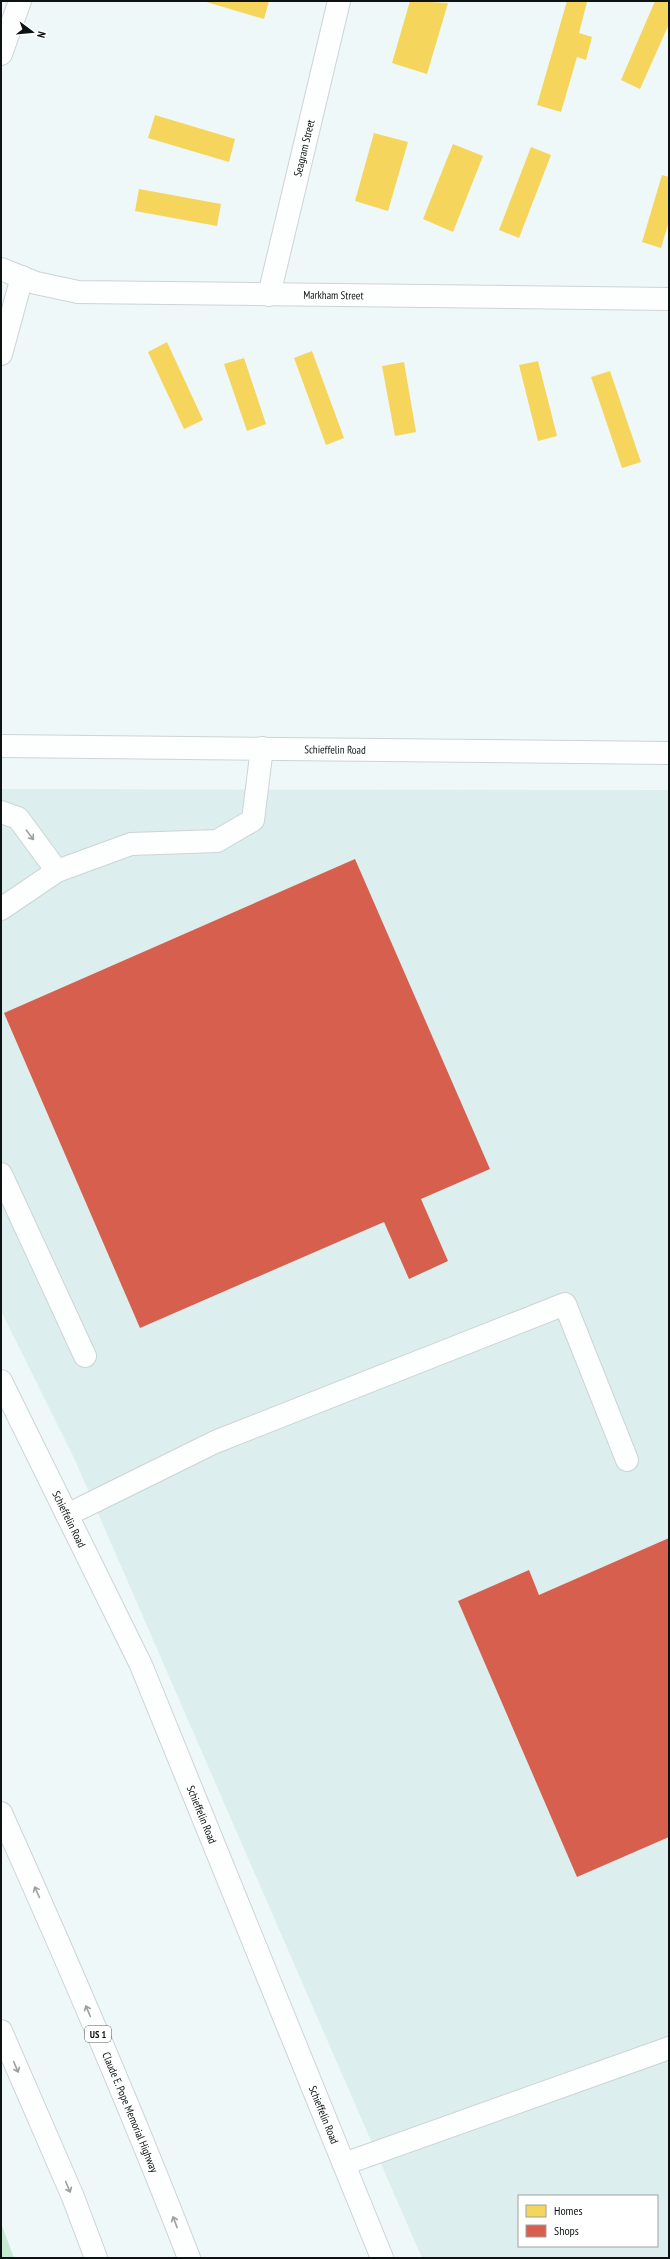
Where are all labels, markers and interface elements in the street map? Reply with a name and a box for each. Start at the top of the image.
north arrow [12,12,52,52]
text: N [34,30,49,40]
street label: Seagram Street [290,118,318,178]
street label: Markham Street [303,288,364,302]
street label: Schieffelin Road [304,742,366,757]
one-way arrow [26,830,35,841]
street label: Schieffelin Road [49,1488,89,1550]
street label: Schieffelin Road [184,1783,220,1846]
one-way arrow [32,1886,40,1898]
one-way arrow [84,2005,91,2017]
road number: US 1 [85,2026,111,2042]
street label: Claude E. Pope Memorial Highway [99,2050,162,2175]
one-way arrow [13,2061,21,2073]
street label: Schieffelin Road [306,2084,342,2146]
one-way arrow [65,2180,72,2192]
legend [518,2195,658,2247]
text: Homes [554,2203,582,2218]
one-way arrow [171,2216,179,2228]
text: Shops [554,2223,579,2238]

